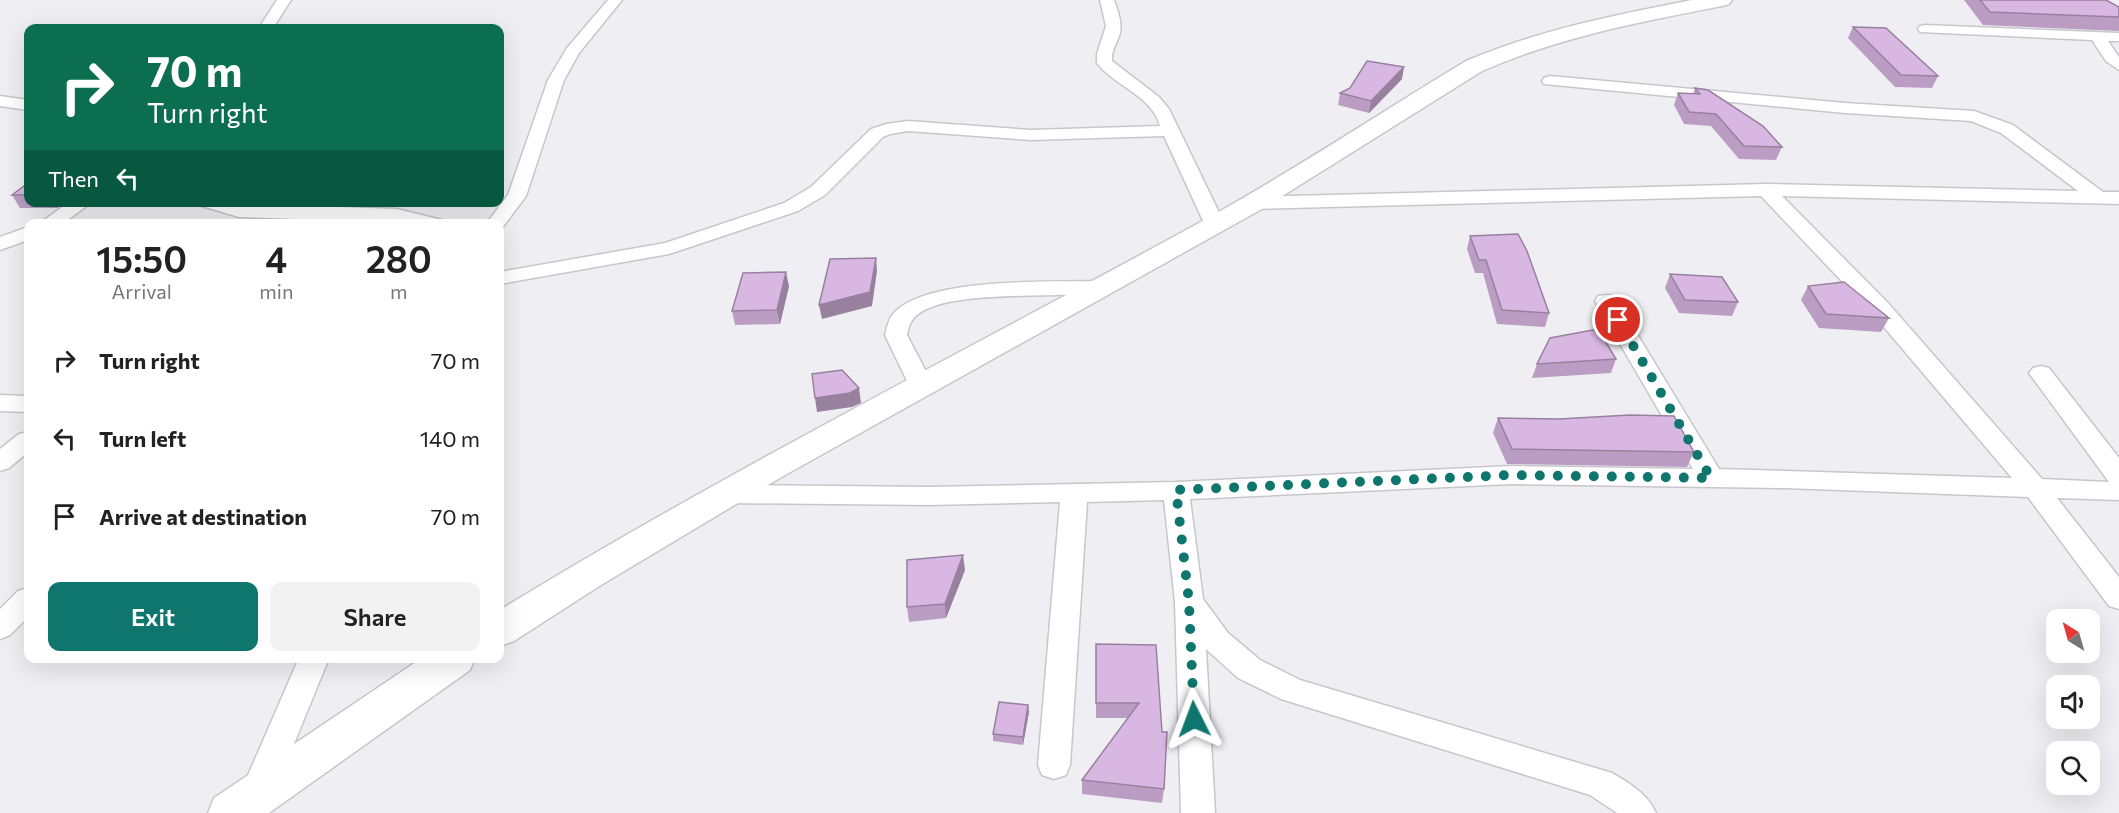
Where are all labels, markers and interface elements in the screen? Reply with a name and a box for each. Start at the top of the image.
text: 70 m [147,44,242,96]
icon: right [48,48,126,126]
text: Turn right [147,96,267,129]
icon: left [111,162,144,195]
text: Then [48,165,99,192]
text: 15:50 [96,236,187,280]
text: 4 [265,236,287,280]
text: 280 [366,236,432,280]
text: Arrival [111,279,172,303]
text: min [259,279,293,303]
text: m [390,279,407,303]
pin [1592,294,1643,345]
icon: arrive [1601,303,1634,336]
icon: right [48,344,81,377]
text: Turn right [99,347,200,374]
text: 70 m [431,347,480,374]
icon: left [48,422,81,455]
text: Turn left [99,425,186,452]
text: 140 m [420,425,480,452]
icon: arrive [48,500,81,533]
text: Arrive at destination [99,503,307,530]
text: 70 m [431,503,480,530]
button: Exit [48,582,258,651]
button: Share [270,582,480,651]
north arrow [2046,609,2100,663]
map controls [2046,609,2100,795]
button: sound [2046,675,2100,729]
position arrow [1162,687,1226,751]
button: search [2046,741,2100,795]

